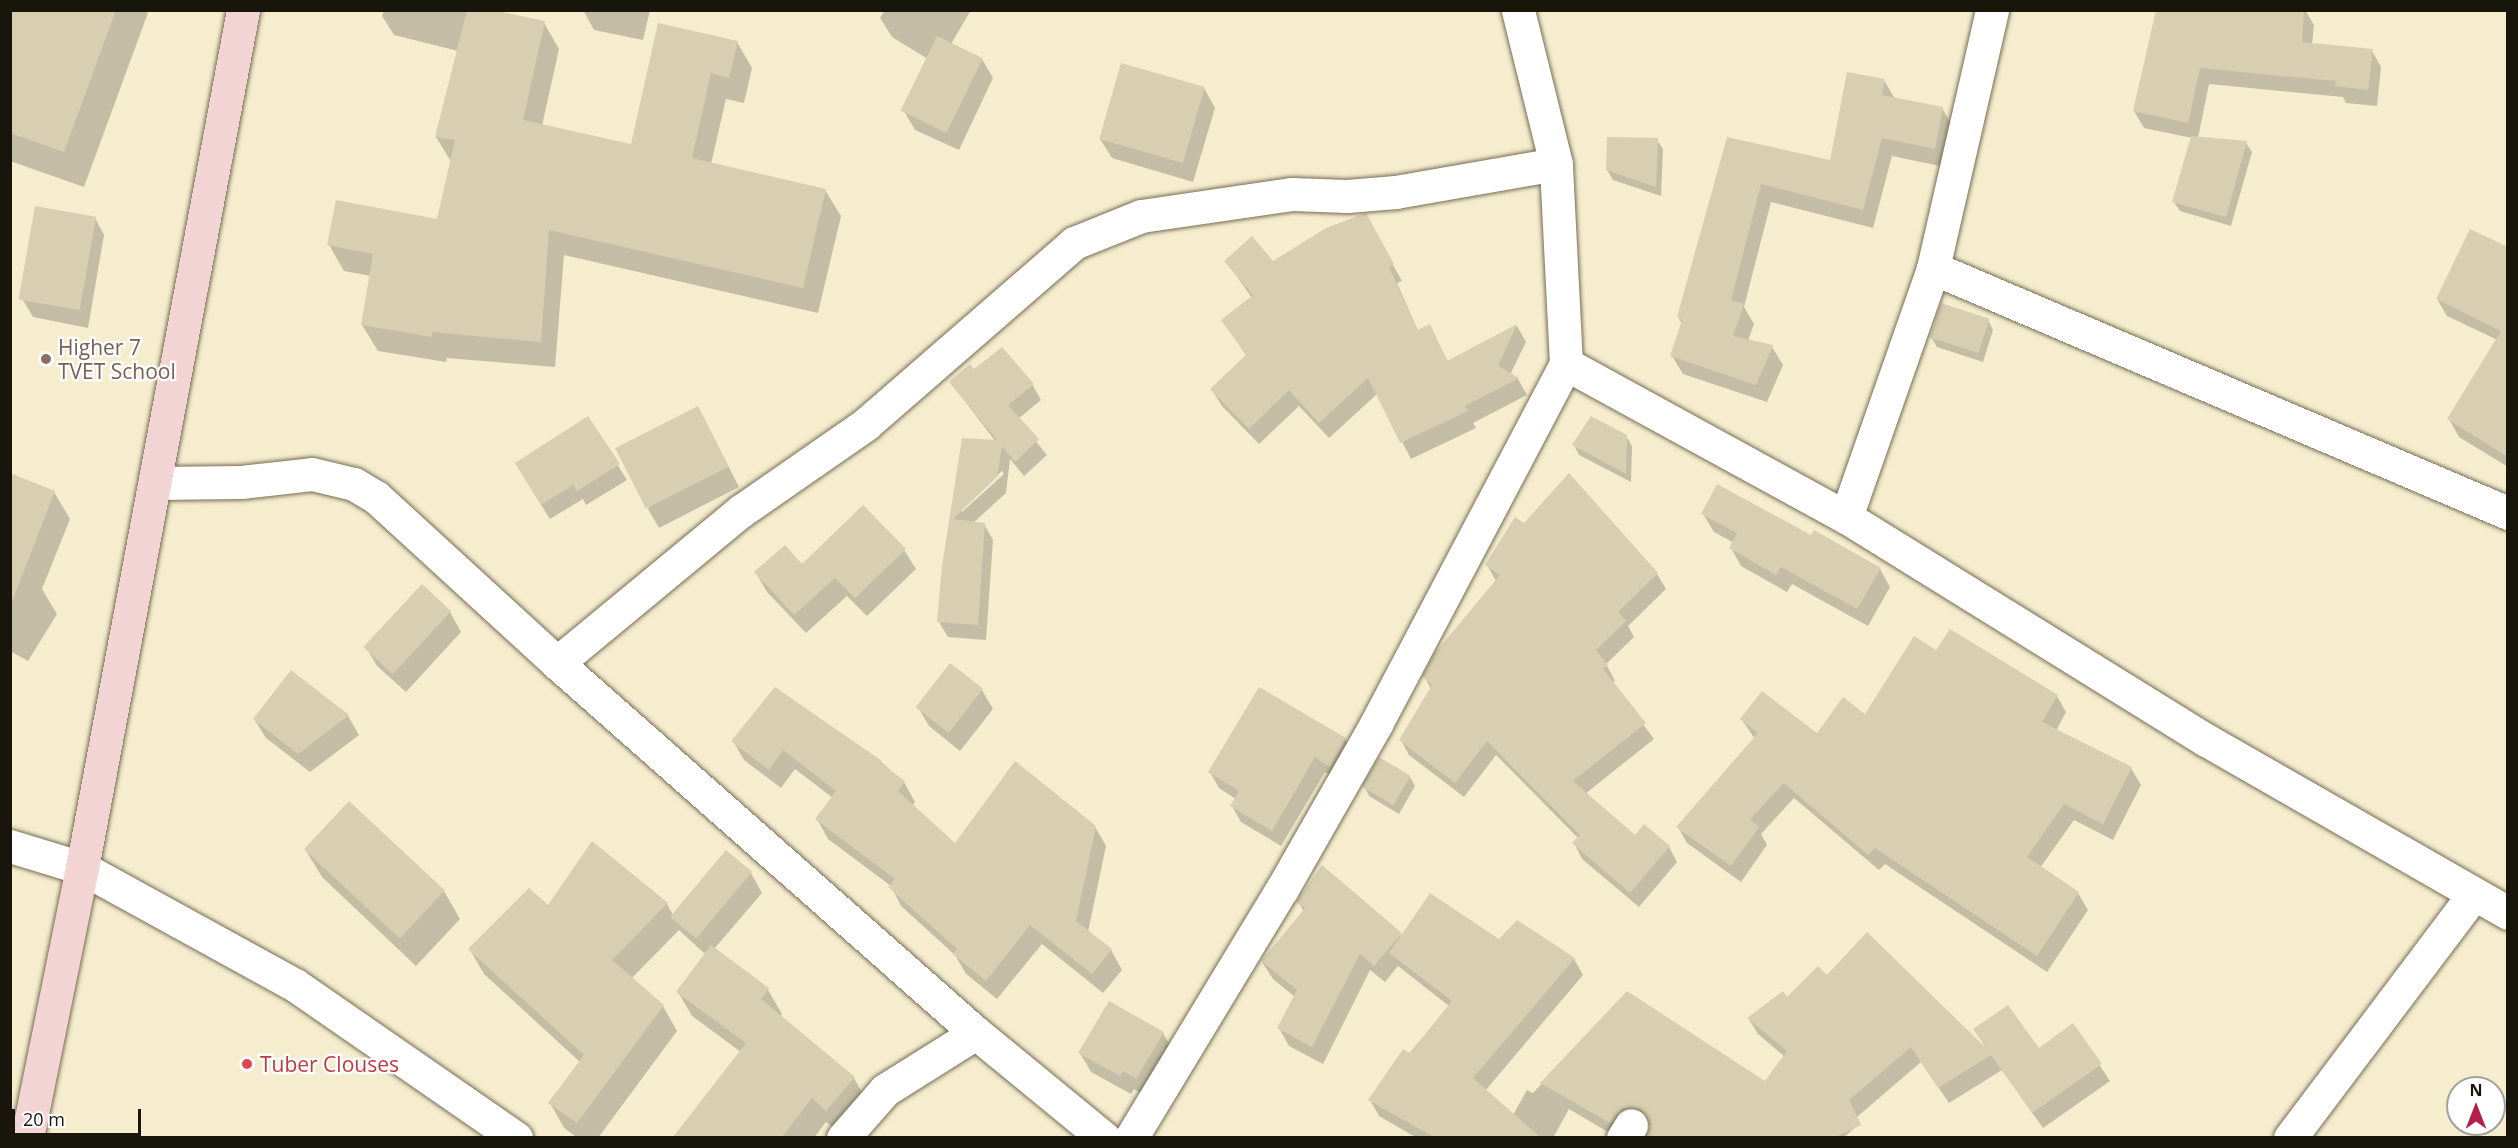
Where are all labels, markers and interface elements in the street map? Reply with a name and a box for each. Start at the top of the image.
place label: Higher 7 TVET School [58,334,176,384]
marker: Higher 7 TVET School [39,352,53,366]
place label: Tuber Clouses [260,1051,399,1077]
marker: Tuber Clouses [238,1055,256,1073]
north arrow [2446,1076,2506,1136]
text: N [2469,1079,2483,1101]
scale bar [15,1097,144,1135]
text: 20 m [23,1107,65,1131]

